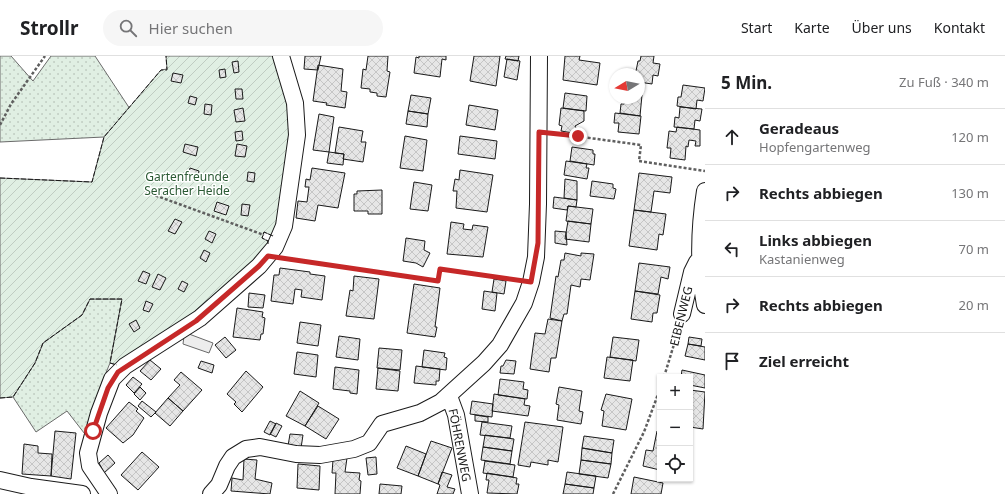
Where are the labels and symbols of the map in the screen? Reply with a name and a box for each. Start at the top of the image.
north arrow [609,68,645,104]
route end [569,127,587,145]
park label: Gartenfreunde Seracher Heide [144,168,230,199]
street label: EIBENWEG [665,284,697,348]
street label: FÖHRENWEG [445,407,475,483]
route start [84,422,102,440]

